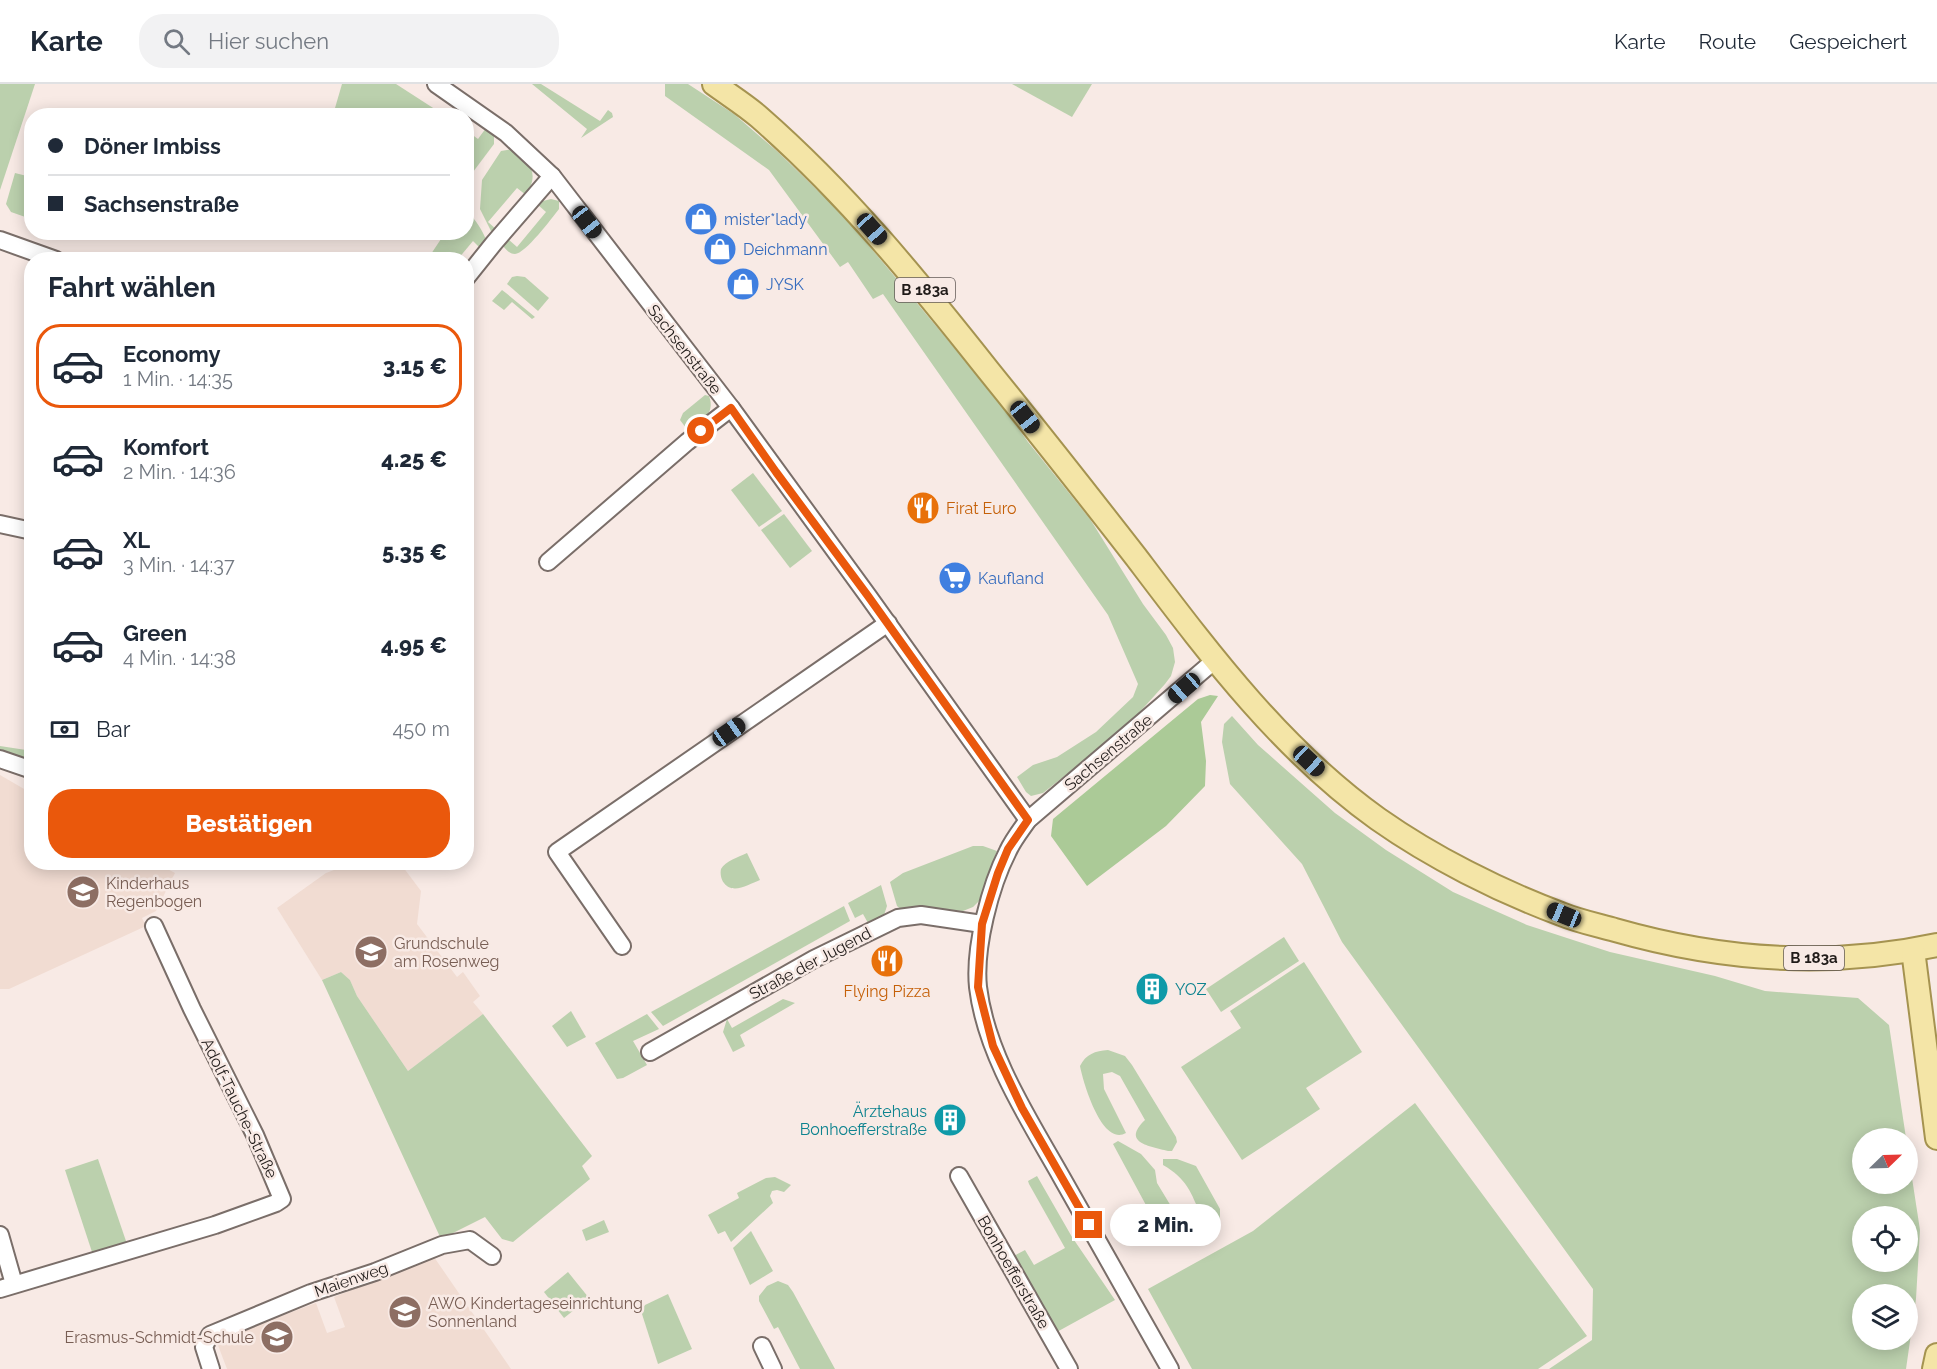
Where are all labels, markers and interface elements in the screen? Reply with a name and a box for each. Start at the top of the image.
search box [139,14,559,68]
text: Karte [30,25,103,58]
icon: search [160,25,193,58]
text: Hier suchen [208,28,329,54]
text: Karte [1614,29,1666,54]
text: Route [1699,29,1756,54]
text: Gespeichert [1789,29,1907,54]
text: Döner Imbiss [84,133,221,159]
text: Sachsenstraße [84,191,239,217]
shop icon: mister*lady [683,201,719,237]
car [569,202,605,242]
place label: mister*lady [724,210,807,229]
car [853,210,891,248]
shop icon: Deichmann [702,231,738,267]
place label: Deichmann [743,240,828,259]
shop icon: JYSK [725,266,761,302]
text: Fahrt wählen [48,272,216,303]
place label: JYSK [766,275,804,294]
road number: B 183a [895,278,955,302]
street label: Sachsenstraße [644,301,726,398]
icon: car [51,339,105,393]
text: Economy [123,341,221,367]
text: 3.15 € [383,353,447,379]
text: 1 Min. · 14:35 [123,367,233,391]
car [1007,397,1043,437]
route start [687,417,714,444]
icon: car [51,432,105,486]
text: Komfort [123,434,209,460]
text: 4.25 € [381,446,447,472]
text: 2 Min. · 14:36 [123,460,236,484]
restaurant icon: Firat Euro [905,490,941,526]
place label: Firat Euro [946,499,1017,518]
icon: car [51,525,105,579]
text: XL [123,527,150,553]
text: 5.35 € [382,539,447,565]
text: 3 Min. · 14:37 [123,553,235,577]
supermarket icon: Kaufland [937,560,973,596]
place label: Kaufland [978,569,1044,588]
icon: car [51,618,105,672]
text: Green [123,620,187,646]
text: 4.95 € [381,632,447,658]
text: 4 Min. · 14:38 [123,646,236,670]
car [1165,669,1203,707]
street label: Sachsenstraße [1061,710,1156,795]
icon: cash [48,713,81,746]
car [709,714,749,750]
text: Bar [96,716,130,742]
text: 450 m [392,717,450,741]
car [1290,742,1328,780]
button: Bestätigen [48,789,450,858]
school or university icon: Kinderhaus Regenbogen [65,874,101,910]
place label: Kinderhaus Regenbogen [106,874,202,911]
car [1544,900,1584,930]
street label: Straße der Jugend [746,923,875,1004]
school or university icon: Grundschule am Rosenweg [353,934,389,970]
place label: Grundschule am Rosenweg [394,934,499,971]
restaurant icon: Flying Pizza [869,943,905,979]
road number: B 183a [1784,946,1844,970]
building icon: YOZ [1134,971,1170,1007]
place label: YOZ [1175,980,1206,999]
place label: Flying Pizza [844,982,930,1001]
street label: Adolf-Tauche-Straße [197,1035,282,1181]
place label: Ärztehaus Bonhoefferstraße [800,1101,927,1139]
building icon: Ärztehaus Bonhoefferstraße [932,1102,968,1138]
north arrow [1852,1128,1918,1194]
map controls [1852,1128,1918,1350]
callout: 2 Min. [1110,1204,1221,1246]
button: locate [1852,1206,1918,1272]
route end [1075,1211,1102,1238]
street label: Bonhoefferstraße [974,1212,1054,1332]
text: 2 Min. [1138,1213,1193,1237]
street label: Maienweg [312,1258,391,1301]
button: layers [1852,1284,1918,1350]
school or university icon: AWO Kindertageseinrichtung Sonnenland [387,1294,423,1330]
place label: AWO Kindertageseinrichtung Sonnenland [428,1294,643,1331]
school or university icon: Erasmus-Schmidt-Schule [259,1319,295,1355]
place label: Erasmus-Schmidt-Schule [65,1328,254,1347]

